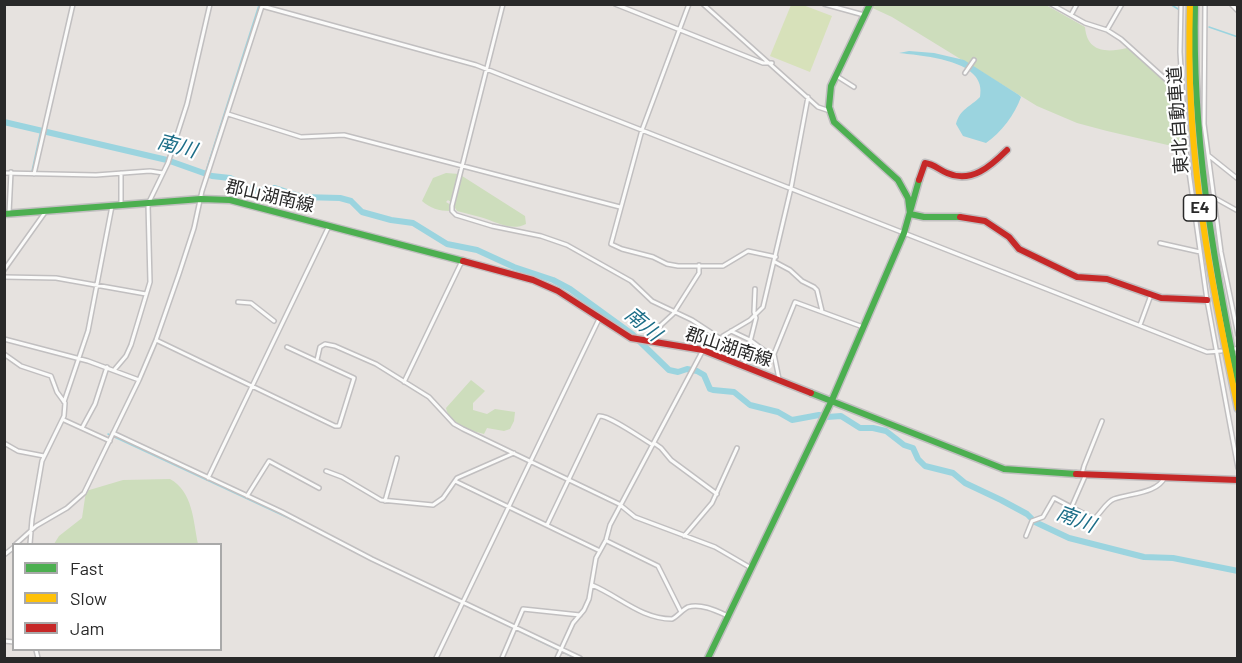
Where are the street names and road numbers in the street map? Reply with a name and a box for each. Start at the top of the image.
street label: 東北自動車道 [1163,65,1193,175]
street label: 郡山湖南線 [224,175,316,217]
road number: E4 [1184,195,1216,221]
street label: 郡山湖南線 [683,323,775,371]

